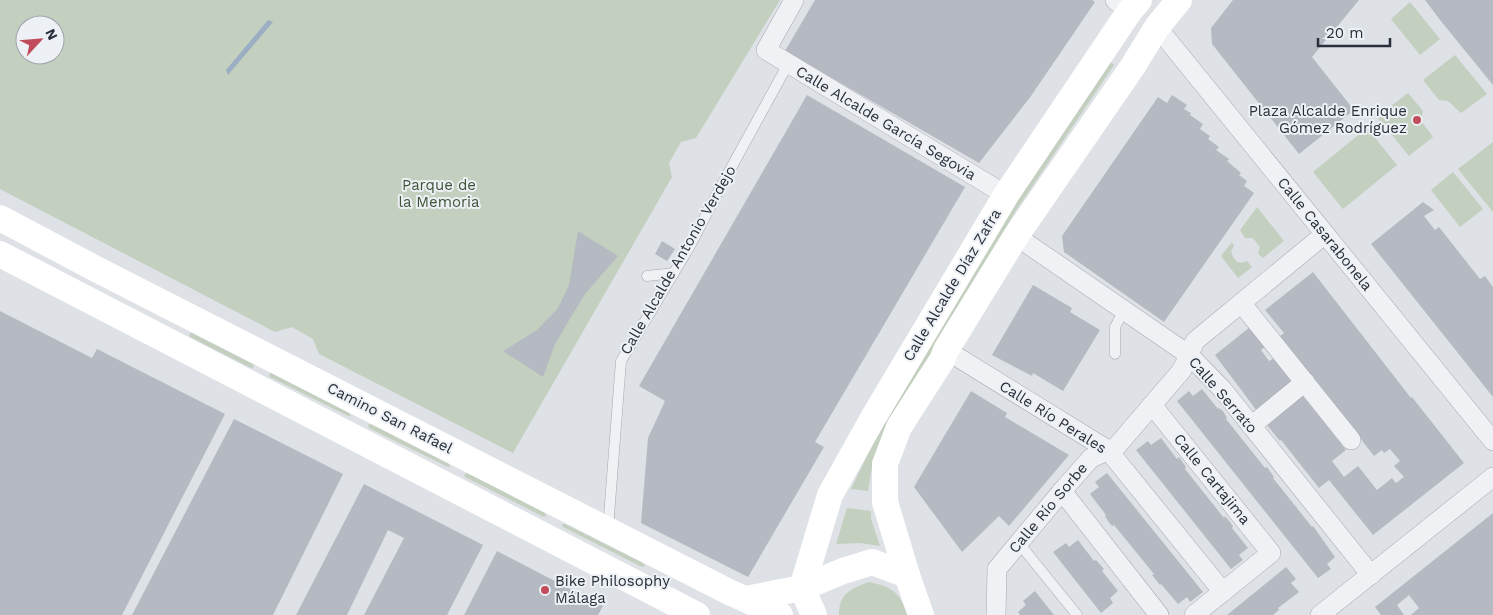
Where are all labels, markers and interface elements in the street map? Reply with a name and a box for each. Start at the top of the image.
north arrow [15,15,65,65]
scale bar [1318,15,1390,47]
text: 20 m [1326,24,1364,42]
text: N [42,26,61,42]
street label: Calle Alcalde García Segovia [793,62,980,184]
place label: Plaza Alcalde Enrique Gómez Rodríguez [1249,102,1407,137]
marker: Plaza Alcalde Enrique Gómez Rodríguez [1411,114,1423,126]
street label: Calle Alcalde Antonio Verdejo [616,162,740,358]
street label: Calle Casarabonela [1274,174,1377,295]
park label: Parque de la Memoria [398,176,480,211]
street label: Calle Alcalde Díaz Zafra [899,205,1005,365]
street label: Calle Serrato [1185,353,1261,437]
street label: Calle Río Perales [996,377,1110,457]
street label: Camino San Rafael [324,379,456,458]
street label: Calle Cartajima [1170,430,1254,528]
street label: Calle Río Sorbe [1005,459,1091,557]
place label: Bike Philosophy Málaga [555,572,670,607]
marker: Bike Philosophy Málaga [539,584,551,596]

